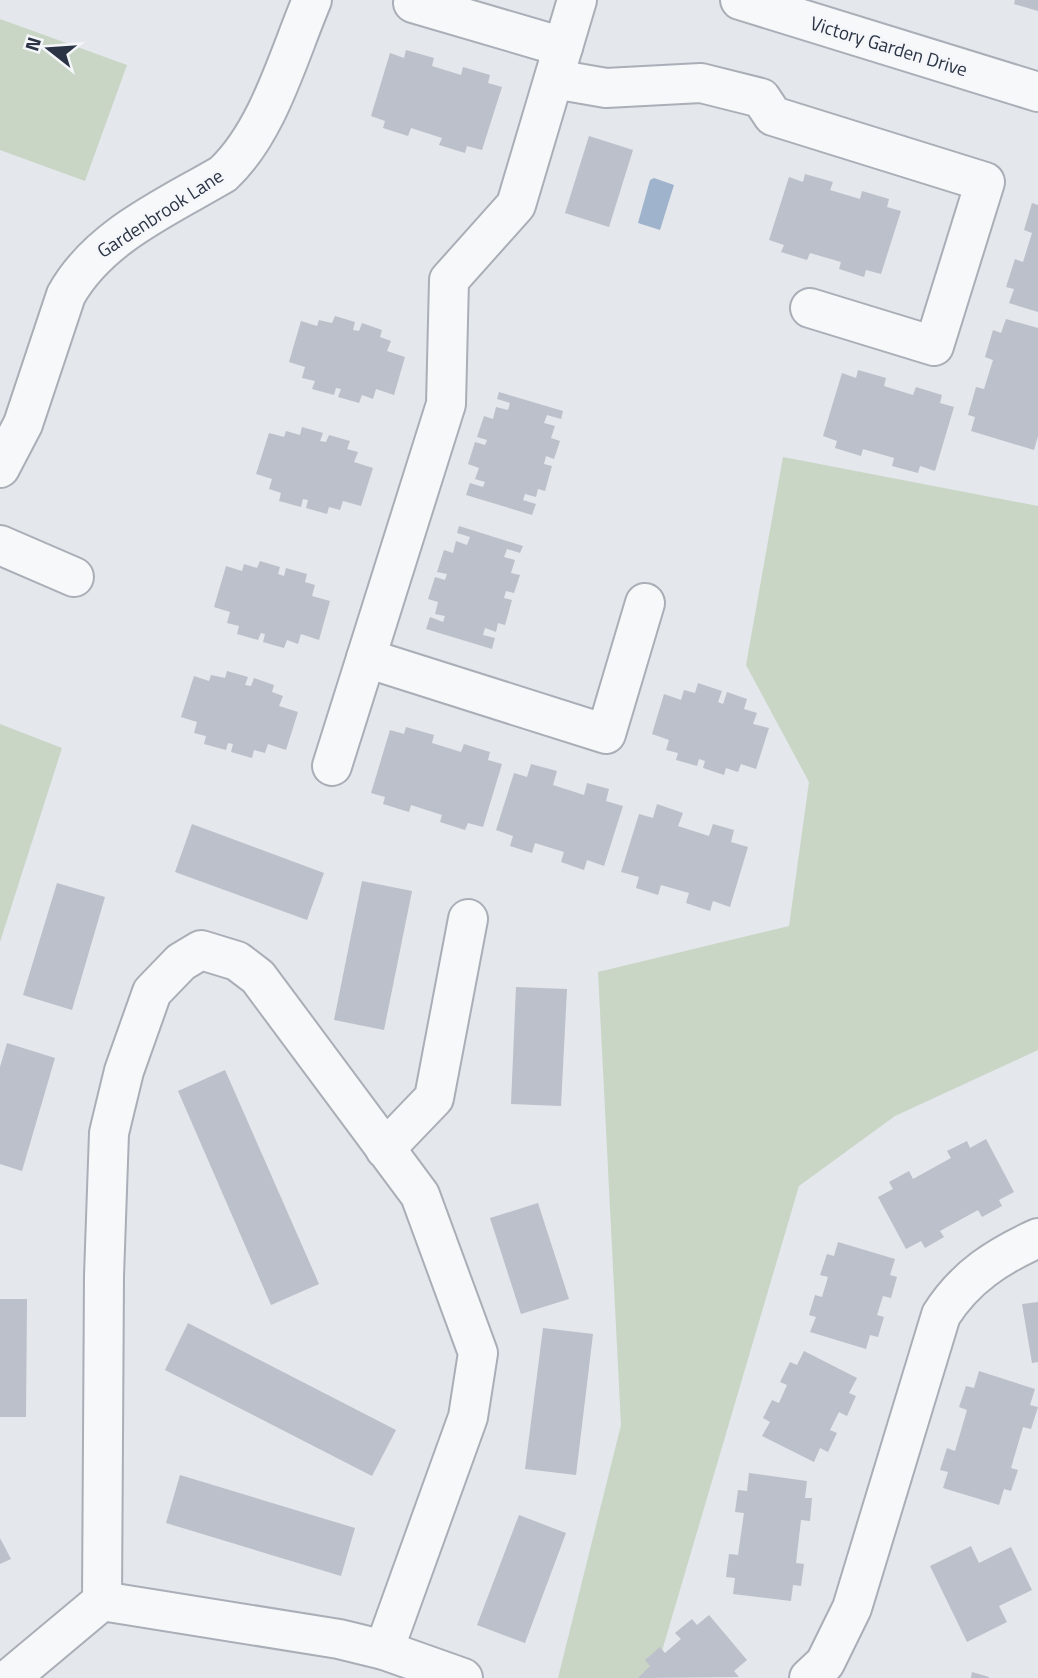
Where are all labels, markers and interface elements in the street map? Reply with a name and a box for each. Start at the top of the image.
street label: Victory Garden Drive [807,8,971,83]
north arrow [14,14,84,84]
text: N [16,33,48,54]
street label: Gardenbrook Lane [91,161,229,264]

